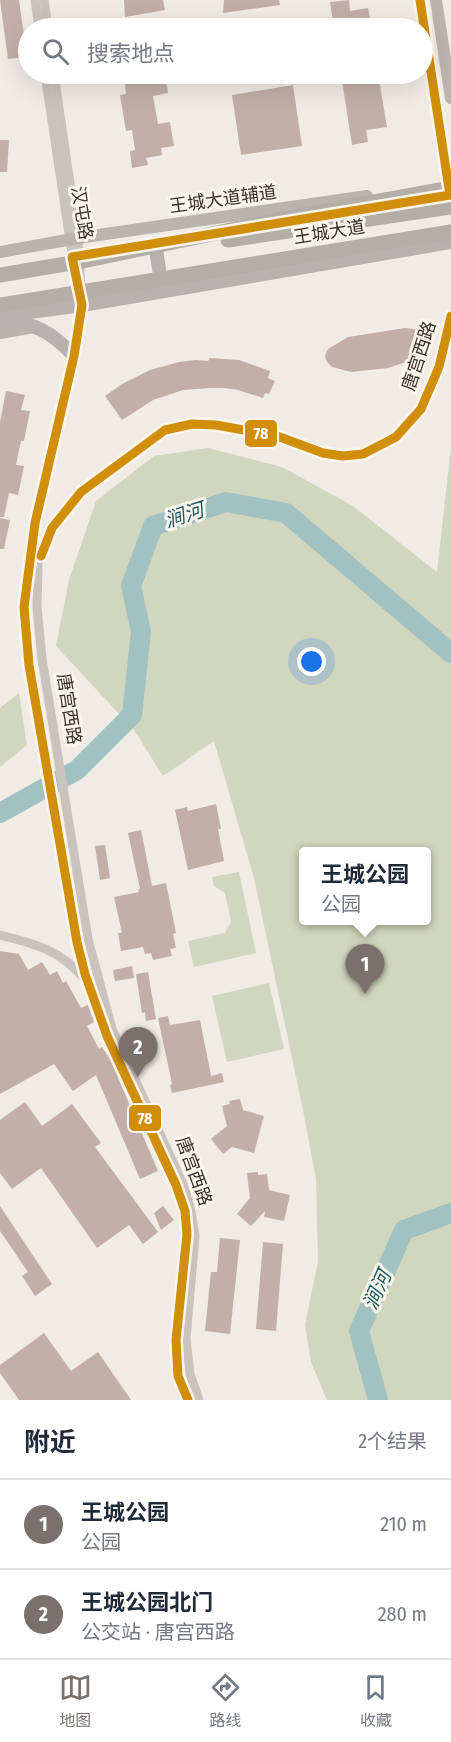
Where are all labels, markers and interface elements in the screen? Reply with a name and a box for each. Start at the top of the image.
search box [18,18,433,84]
icon: search [39,35,72,68]
text: 搜索地点 [87,40,175,67]
street label: 王城大道辅道 [168,181,278,217]
street label: 汉屯路 [67,185,97,241]
street label: 王城大道 [292,216,366,248]
street label: 唐宫西路 [397,318,441,394]
line badge: 78 [244,419,278,448]
text: 78 [253,424,269,443]
water label: 涧河 [161,496,211,533]
your location [297,647,326,676]
street label: 唐宫西路 [53,672,85,746]
popup [299,847,431,925]
text: 王城公园 [321,861,409,888]
text: 公园 [321,892,361,916]
pin: 1 [346,944,385,994]
pin: 2 [118,1028,158,1077]
line badge: 78 [128,1104,162,1132]
text: 78 [137,1109,153,1128]
street label: 唐宫西路 [171,1133,217,1209]
water label: 涧河 [358,1263,398,1313]
text: 附近 [24,1427,76,1458]
text: 2个结果 [358,1429,427,1453]
text: 王城公园 [81,1499,169,1526]
text: 1 [39,1512,48,1536]
text: 210 m [380,1512,427,1536]
text: 公园 [81,1530,121,1554]
text: 王城公园北门 [81,1589,213,1616]
text: 2 [39,1602,48,1626]
text: 280 m [378,1602,427,1626]
text: 公交站 · 唐宫西路 [81,1620,235,1644]
tab: 地图 [59,1671,92,1731]
tab: 路线 [209,1671,242,1731]
tab: 收藏 [359,1671,392,1731]

